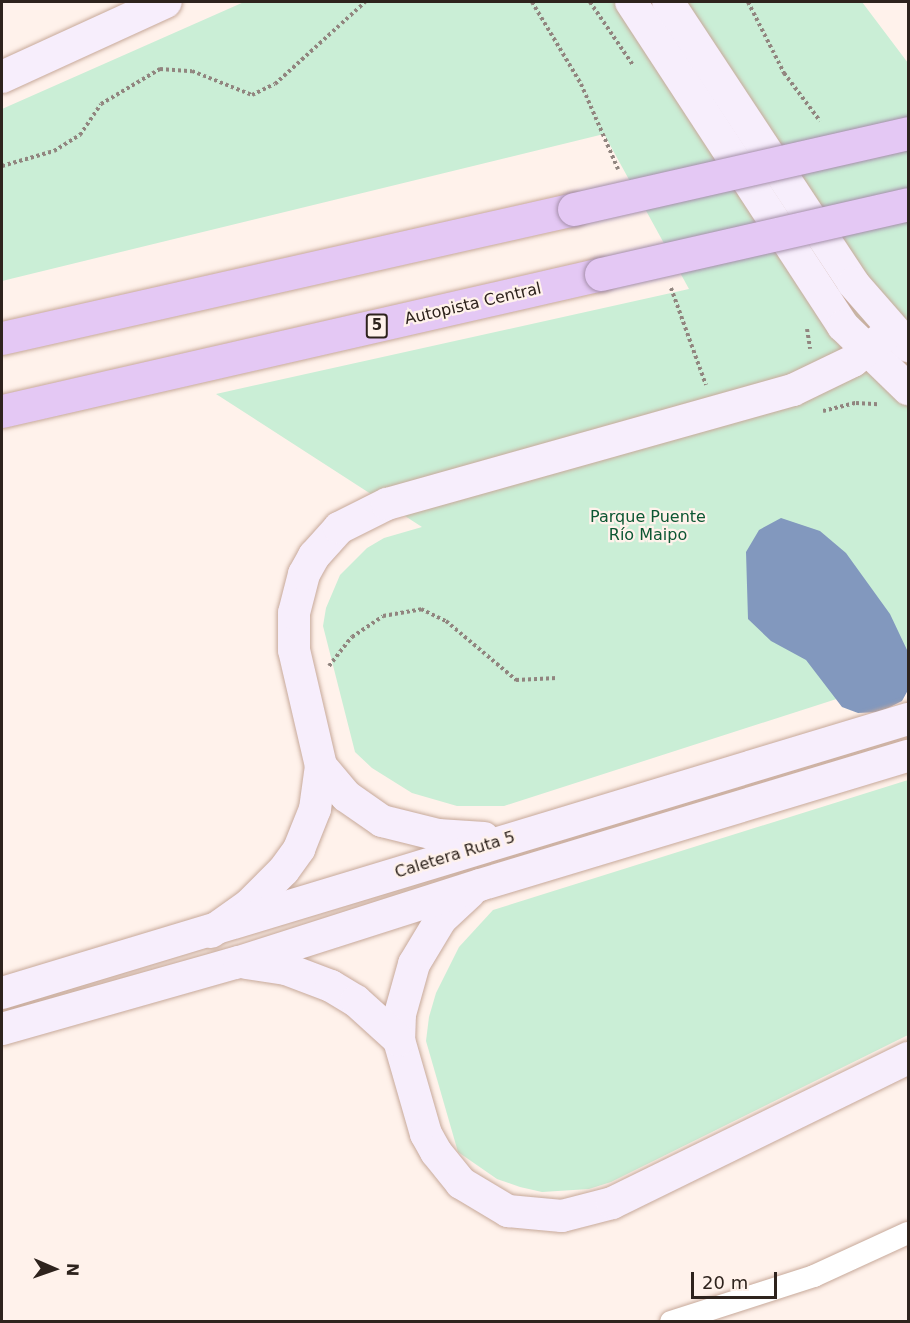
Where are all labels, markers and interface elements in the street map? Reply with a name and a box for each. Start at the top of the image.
street label: Autopista Central [403,279,543,329]
road number: 5 [365,314,389,338]
park label: Parque Puente Río Maipo [590,507,706,545]
street label: Caletera Ruta 5 [393,828,517,882]
north arrow [24,1239,84,1299]
scale bar [694,1260,780,1298]
text: N [63,1263,82,1277]
text: 20 m [702,1272,748,1293]

